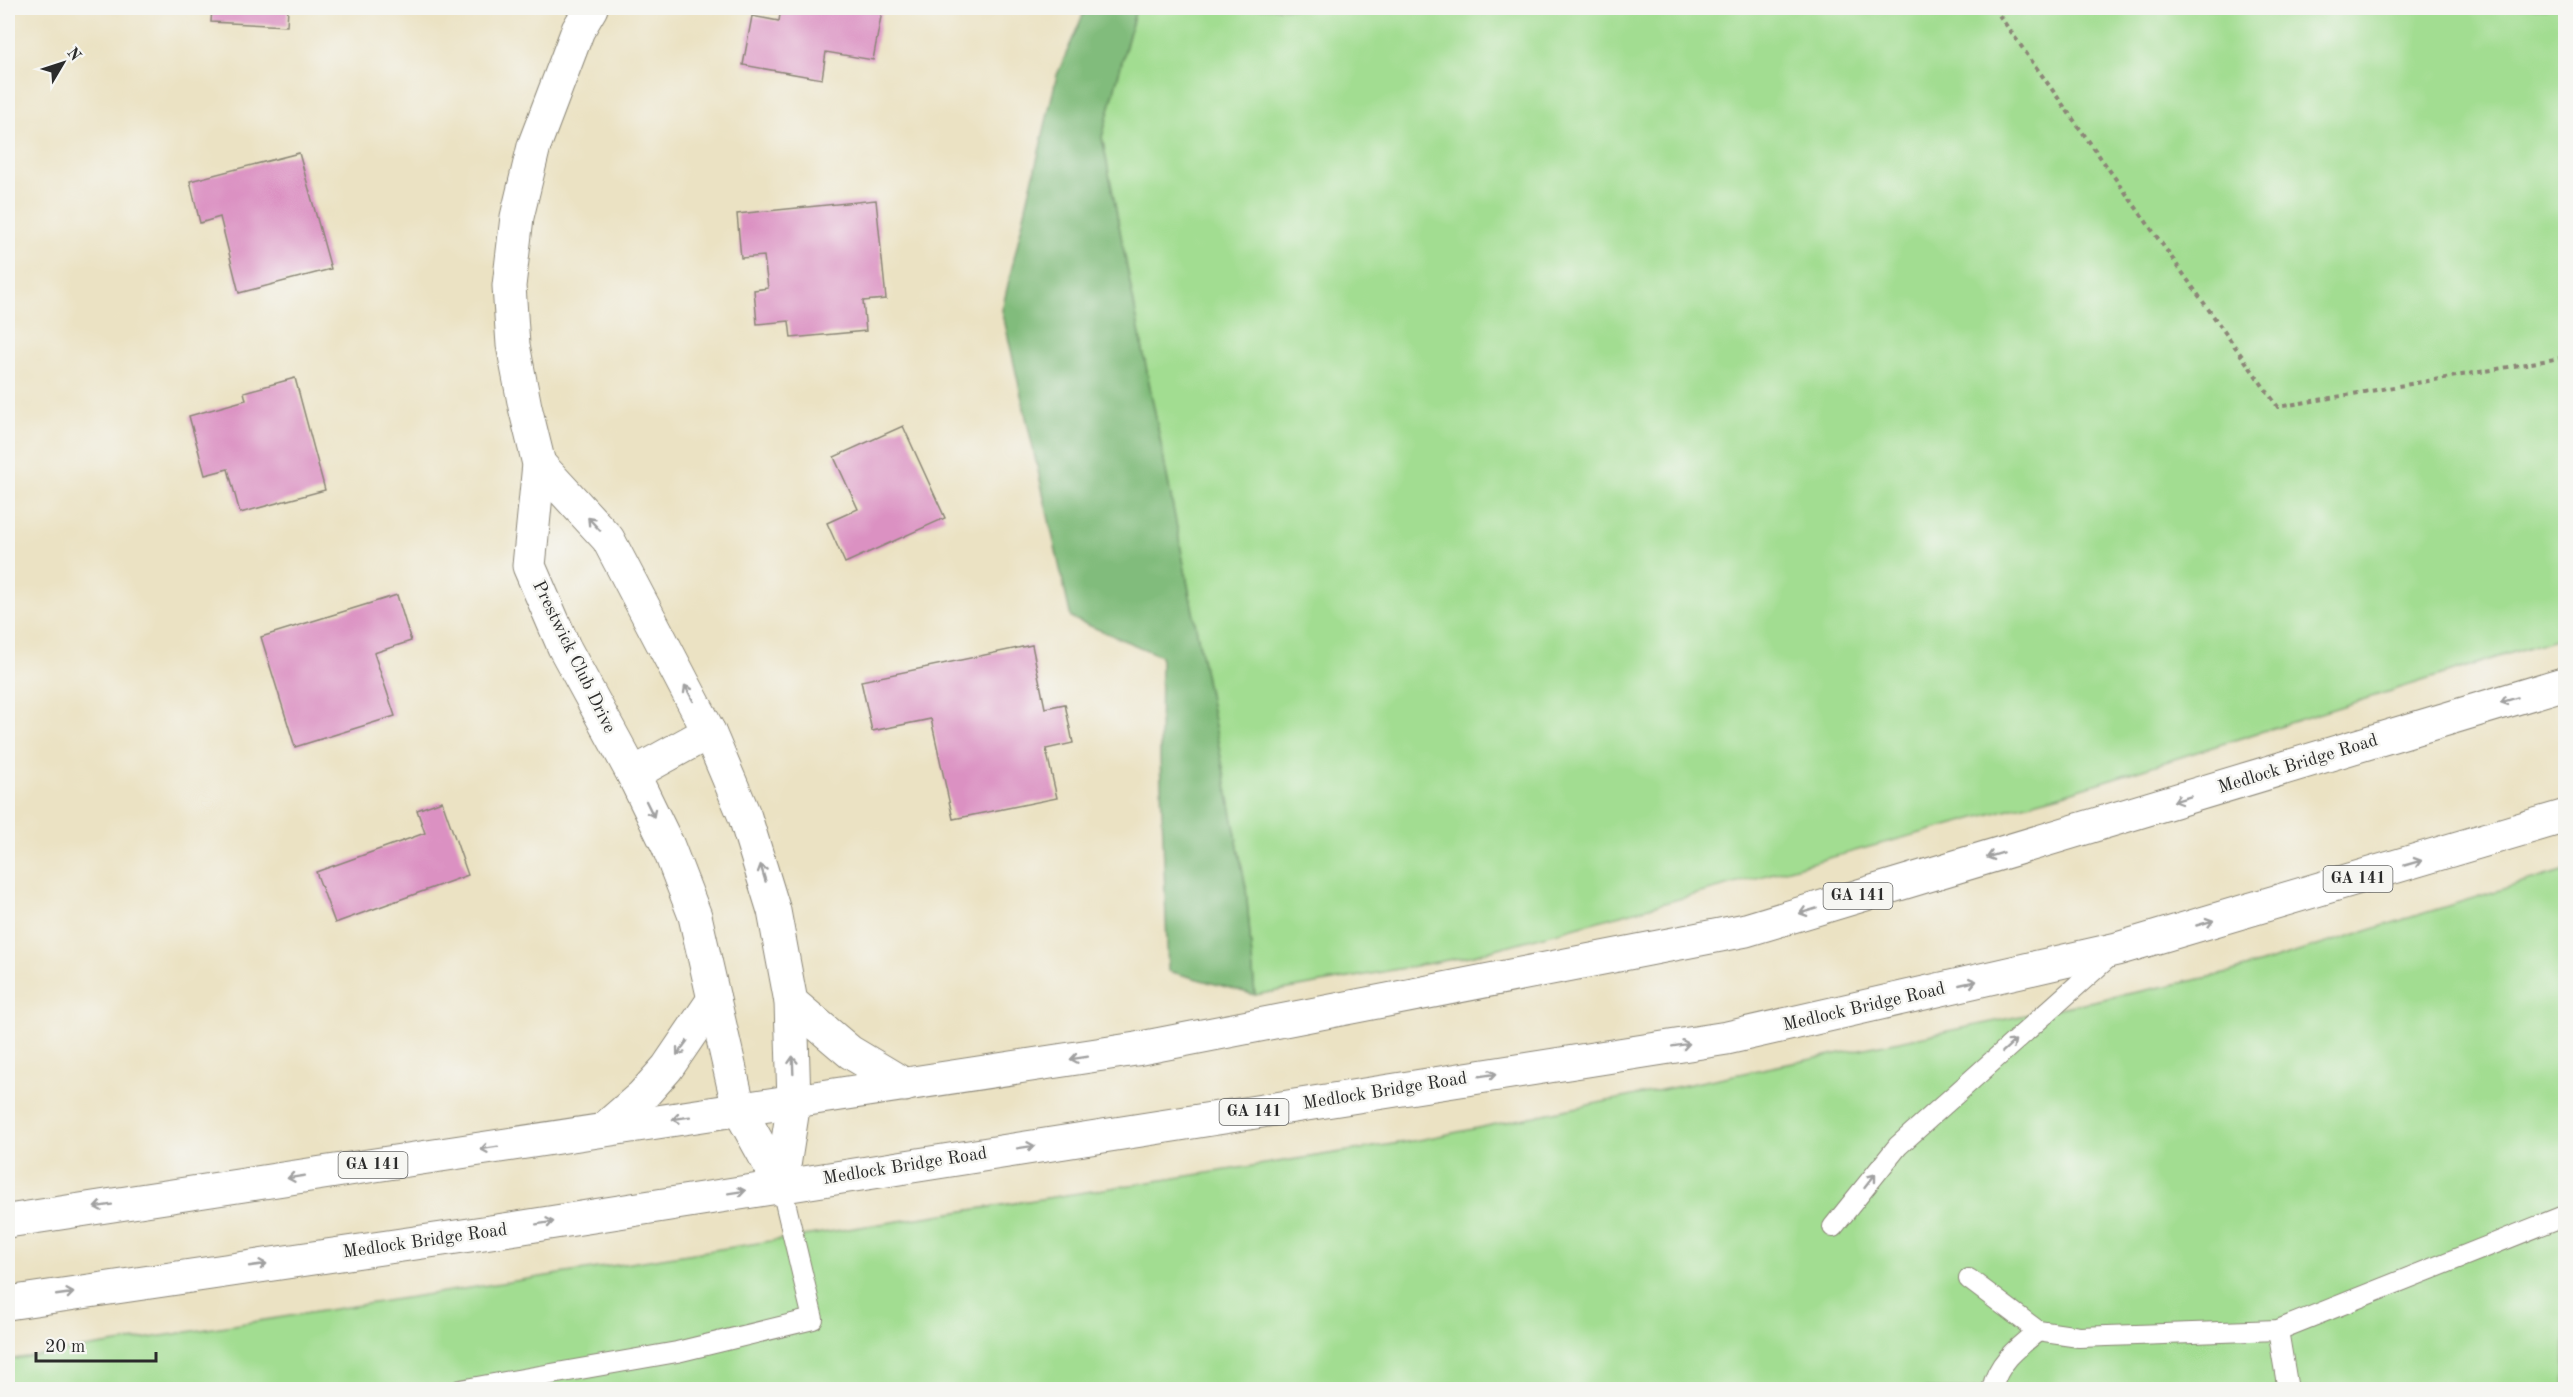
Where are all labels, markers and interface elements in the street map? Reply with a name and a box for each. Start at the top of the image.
north arrow [33,33,93,93]
text: N [63,45,84,65]
one-way arrow [587,516,601,531]
street label: Prestwick Club Drive [529,578,619,736]
one-way arrow [683,685,694,703]
one-way arrow [2500,695,2519,706]
street label: Medlock Bridge Road [2216,731,2380,797]
one-way arrow [2173,794,2192,805]
one-way arrow [644,799,656,817]
one-way arrow [1986,850,2005,861]
one-way arrow [2403,856,2422,868]
one-way arrow [757,864,768,883]
road number: GA 141 [2324,866,2392,892]
road number: GA 141 [1824,883,1892,909]
one-way arrow [1799,906,1818,917]
one-way arrow [2195,917,2214,928]
one-way arrow [1959,977,1978,989]
street label: Medlock Bridge Road [1781,980,1947,1034]
one-way arrow [676,1039,688,1055]
one-way arrow [2002,1039,2017,1053]
one-way arrow [1671,1040,1690,1051]
one-way arrow [1069,1053,1089,1064]
one-way arrow [787,1055,799,1075]
street label: Medlock Bridge Road [1302,1069,1468,1113]
one-way arrow [1478,1070,1498,1081]
road number: GA 141 [1220,1099,1288,1125]
one-way arrow [672,1113,692,1124]
one-way arrow [479,1142,499,1153]
one-way arrow [1015,1142,1035,1153]
street label: Medlock Bridge Road [822,1144,988,1188]
road number: GA 141 [338,1152,407,1178]
one-way arrow [286,1171,306,1182]
one-way arrow [1863,1173,1876,1189]
one-way arrow [727,1187,747,1198]
one-way arrow [94,1201,113,1212]
one-way arrow [534,1217,554,1228]
street label: Medlock Bridge Road [342,1221,508,1261]
one-way arrow [248,1260,268,1271]
one-way arrow [55,1289,75,1300]
scale bar [36,1325,156,1363]
text: 20 m [45,1338,85,1356]

